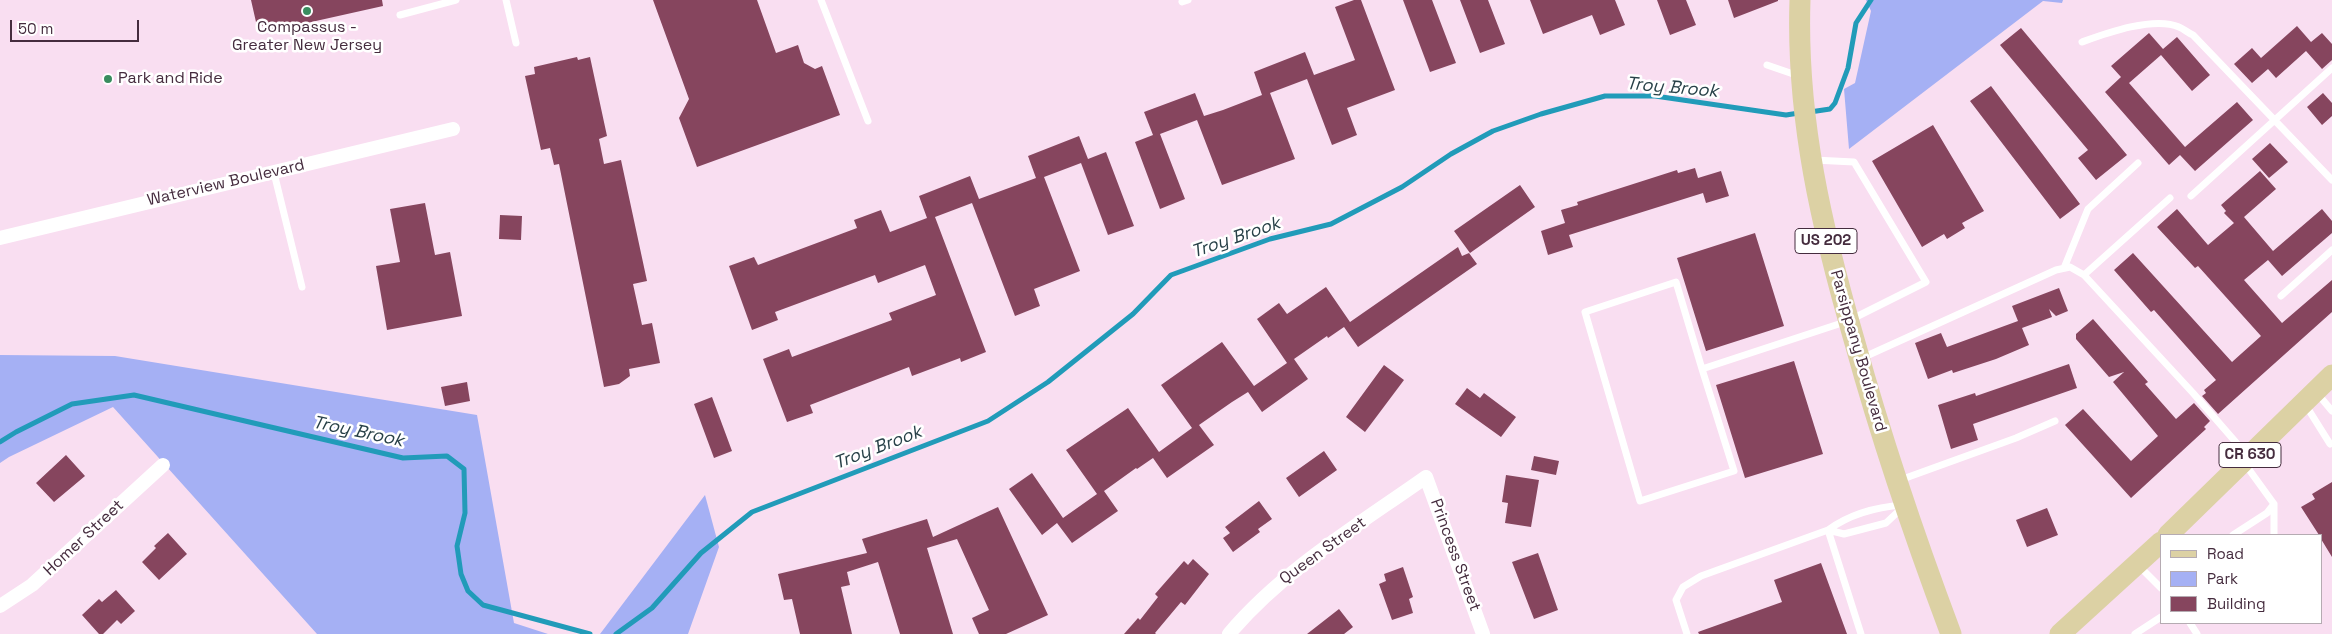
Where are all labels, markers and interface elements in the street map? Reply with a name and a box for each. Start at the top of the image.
marker: Compassus - Greater New Jersey [301,5,313,17]
scale bar [12,10,141,42]
place label: Compassus - Greater New Jersey [232,18,382,56]
text: 50 m [18,19,53,38]
place label: Park and Ride [118,69,223,89]
marker: Park and Ride [102,73,114,85]
water label: Troy Brook [1625,73,1719,103]
street label: Waterview Boulevard [145,156,307,210]
water label: Troy Brook [1189,213,1283,263]
road number: US 202 [1795,228,1857,254]
street label: Parsippany Boulevard [1826,268,1890,434]
water label: Troy Brook [310,412,406,452]
water label: Troy Brook [831,421,925,475]
road number: CR 630 [2219,442,2281,468]
street label: Homer Street [40,496,128,580]
street label: Princess Street [1426,496,1484,614]
street label: Queen Street [1276,513,1370,589]
legend [2160,534,2322,624]
text: Road [2207,544,2244,563]
text: Park [2207,569,2238,588]
text: Building [2207,594,2266,613]

